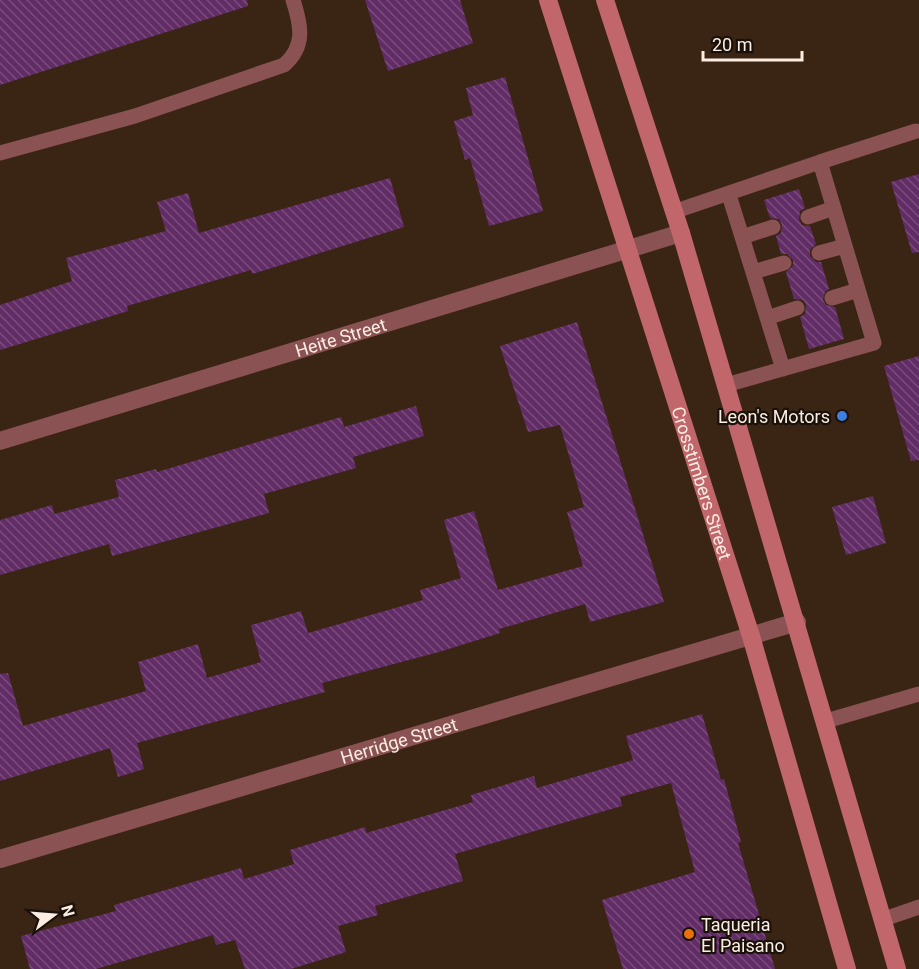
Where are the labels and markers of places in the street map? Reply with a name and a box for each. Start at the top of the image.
place label: Leon's Motors [718,406,830,427]
marker: Leon's Motors [835,409,849,423]
place label: Taqueria El Paisano [701,914,785,956]
marker: Taqueria El Paisano [682,927,696,941]

